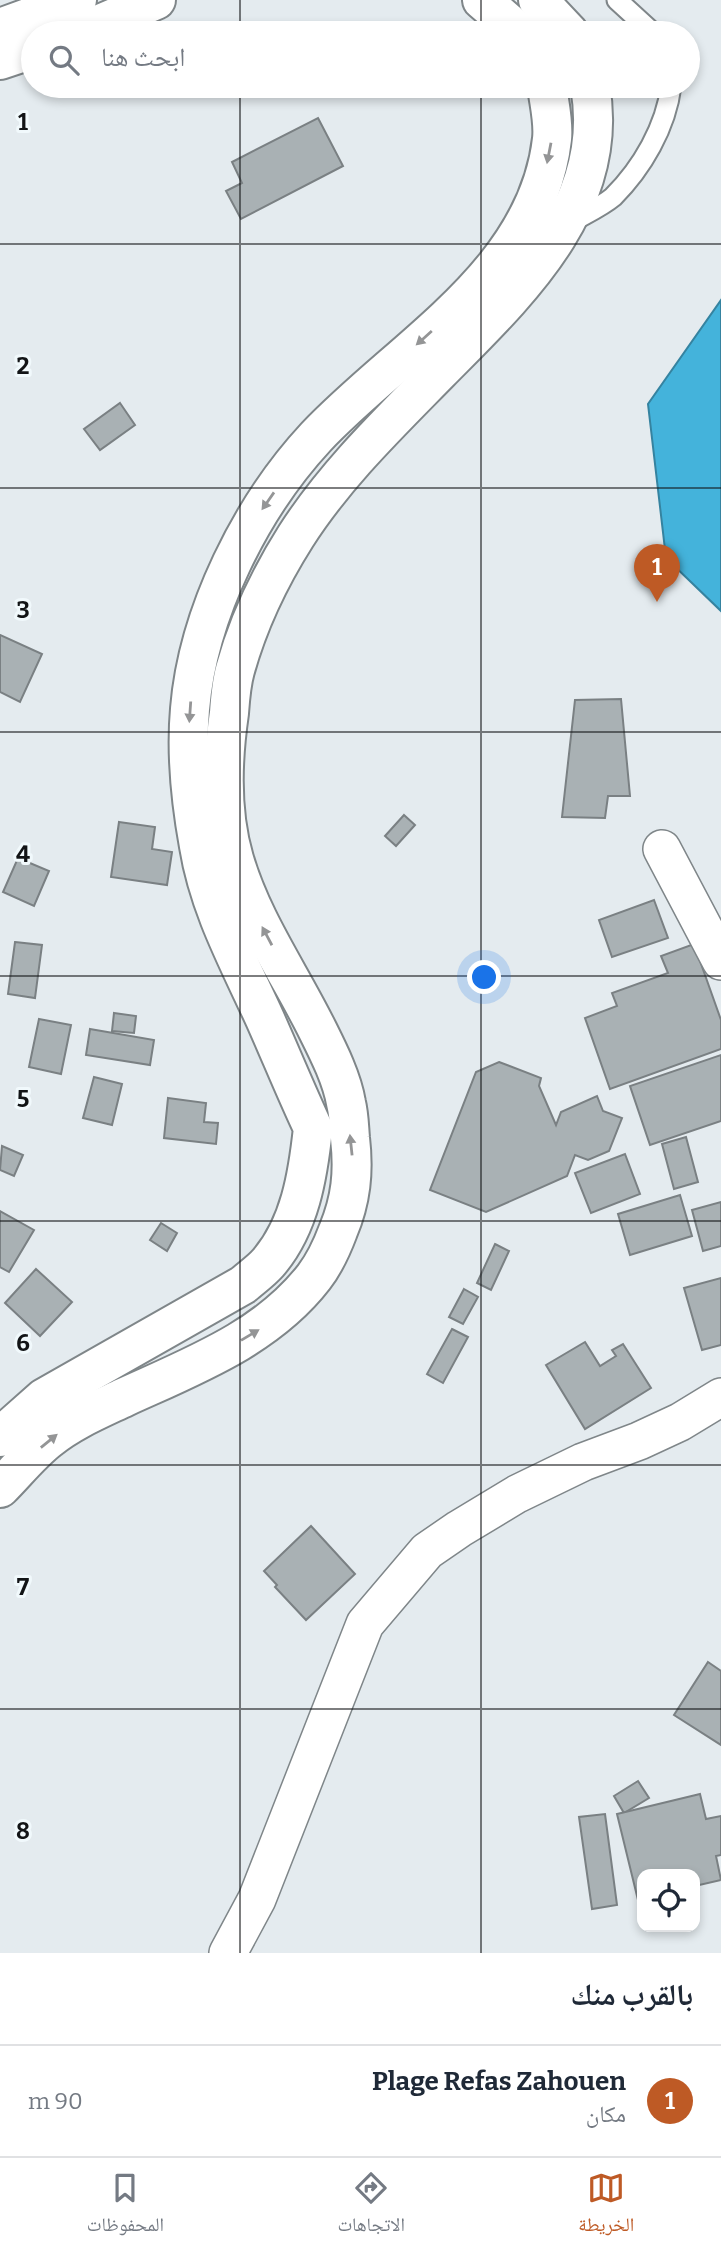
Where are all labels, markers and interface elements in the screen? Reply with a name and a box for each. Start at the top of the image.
search box [21,21,700,98]
icon: search [45,41,83,79]
text: ابحث هنا [101,42,185,73]
text: 1 [18,108,28,136]
one-way arrow [543,142,554,164]
one-way arrow [416,329,433,345]
text: 2 [17,352,30,380]
one-way arrow [261,492,275,510]
pin: 1 [634,544,680,602]
text: 3 [16,596,30,624]
one-way arrow [185,701,196,723]
text: 4 [16,840,30,868]
one-way arrow [261,927,273,946]
your location [467,960,501,994]
text: 5 [17,1085,29,1113]
one-way arrow [345,1134,356,1156]
text: 6 [16,1329,30,1357]
one-way arrow [240,1329,259,1341]
one-way arrow [40,1433,58,1449]
text: 7 [17,1573,30,1601]
text: 8 [16,1817,30,1845]
map controls [637,1869,700,1932]
button: locate [637,1869,700,1932]
text: بالقرب منك [571,1977,693,2013]
text: Plage Refas Zahouen [372,2066,626,2097]
text: 90 m [28,2087,83,2115]
text: 1 [665,2087,675,2115]
text: مكان [586,2100,626,2128]
tab: المحفوظات [87,2169,164,2243]
tab: الاتجاهات [337,2169,405,2243]
tab: الخريطة [578,2169,634,2243]

